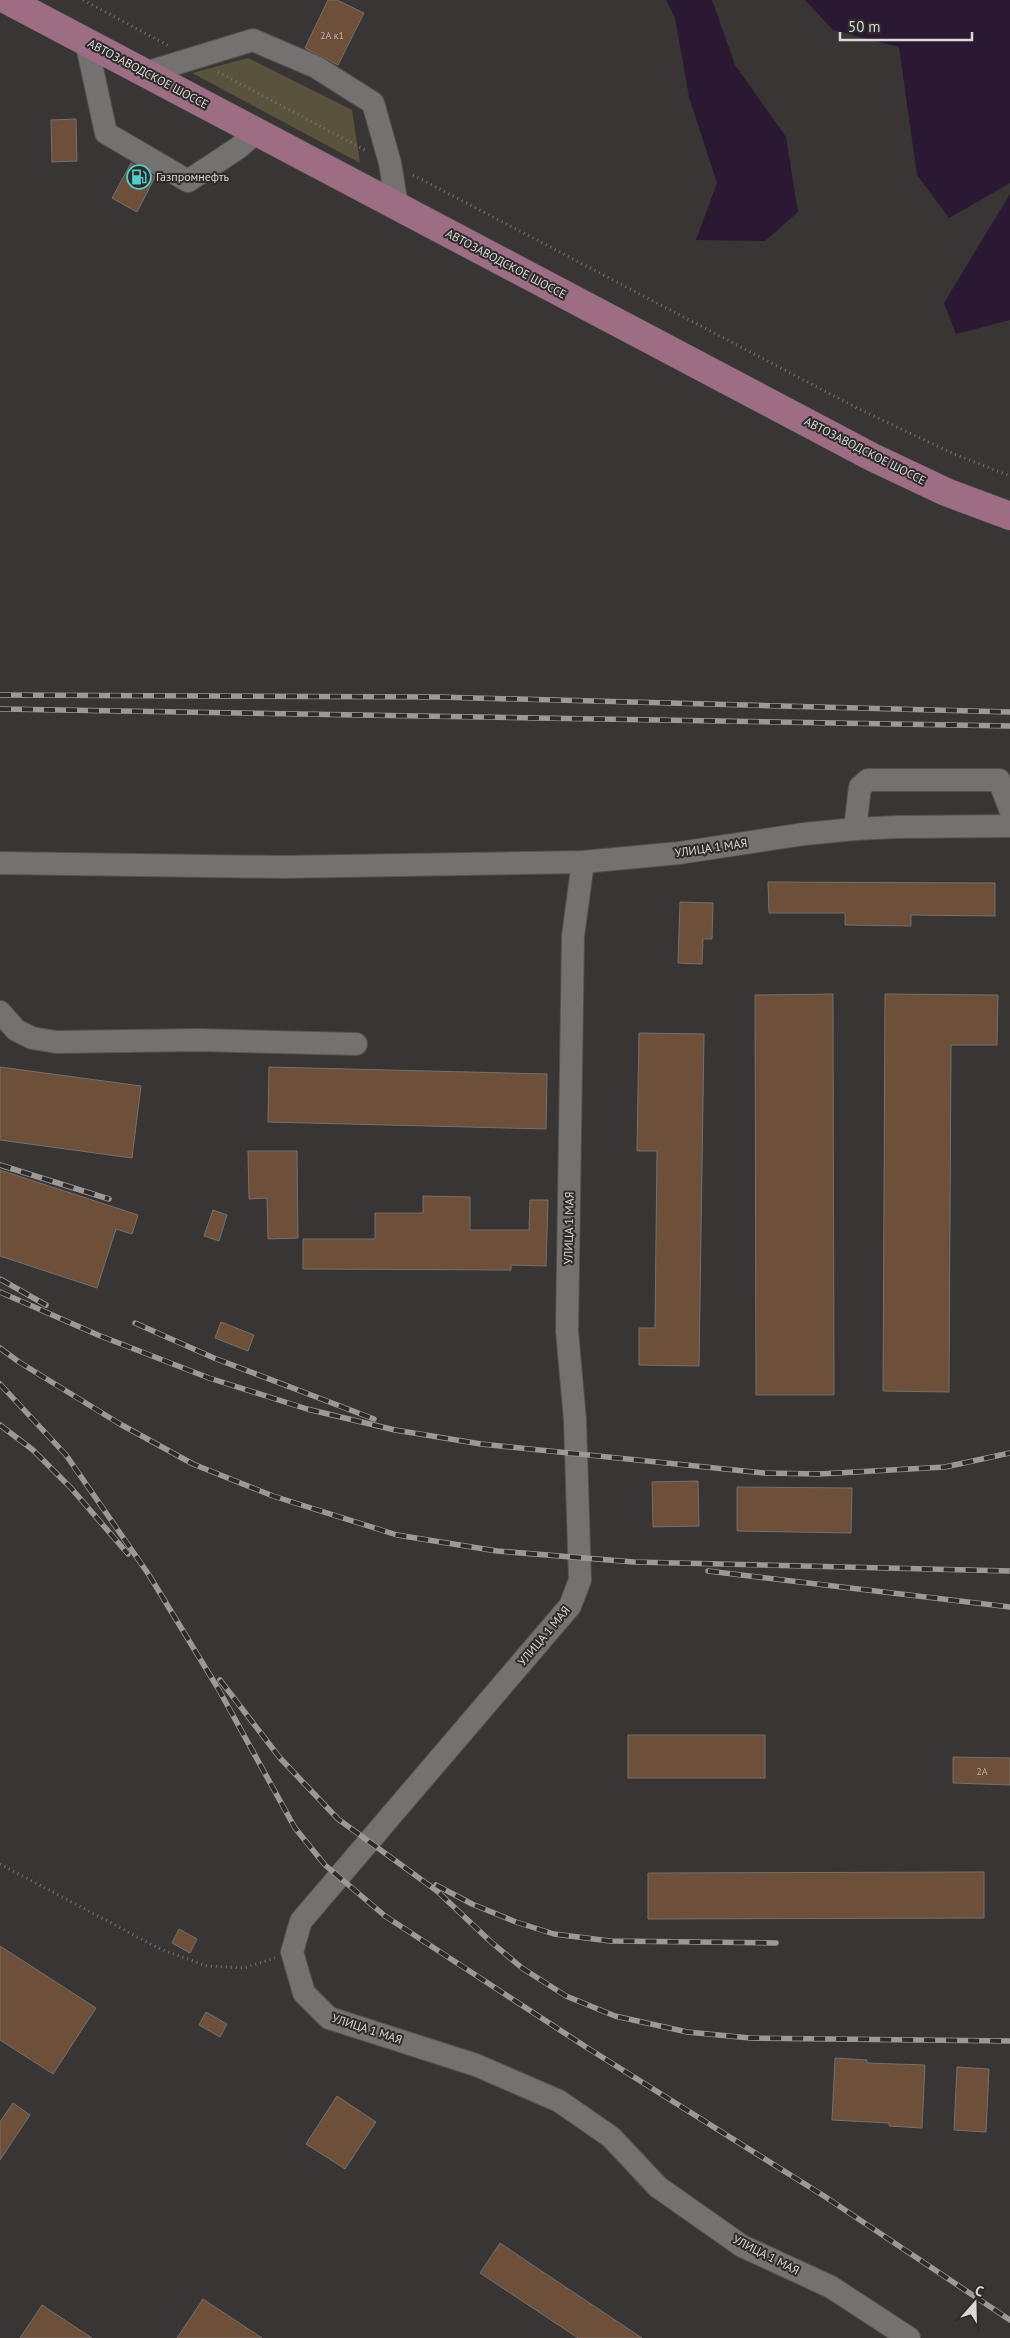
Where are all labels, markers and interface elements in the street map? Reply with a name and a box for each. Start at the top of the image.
scale bar [840,10,972,42]
text: 50 m [848,17,881,36]
house number: 2А к1 [320,29,344,42]
street label: АВТОЗАВОДСКОЕ ШОССЕ [85,35,211,112]
fuel station icon: Газпромнефть [126,164,152,190]
place label: Газпромнефть [156,169,230,184]
street label: АВТОЗАВОДСКОЕ ШОССЕ [443,225,569,302]
street label: АВТОЗАВОДСКОЕ ШОССЕ [802,413,929,488]
street label: УЛИЦА 1 МАЯ [674,835,748,860]
street label: УЛИЦА 1 МАЯ [560,1191,577,1265]
street label: УЛИЦА 1 МАЯ [514,1603,573,1668]
house number: 2А [976,1765,988,1778]
street label: УЛИЦА 1 МАЯ [330,2010,404,2047]
street label: УЛИЦА 1 МАЯ [730,2231,802,2278]
north arrow [950,2278,1000,2328]
text: С [973,2281,986,2301]

